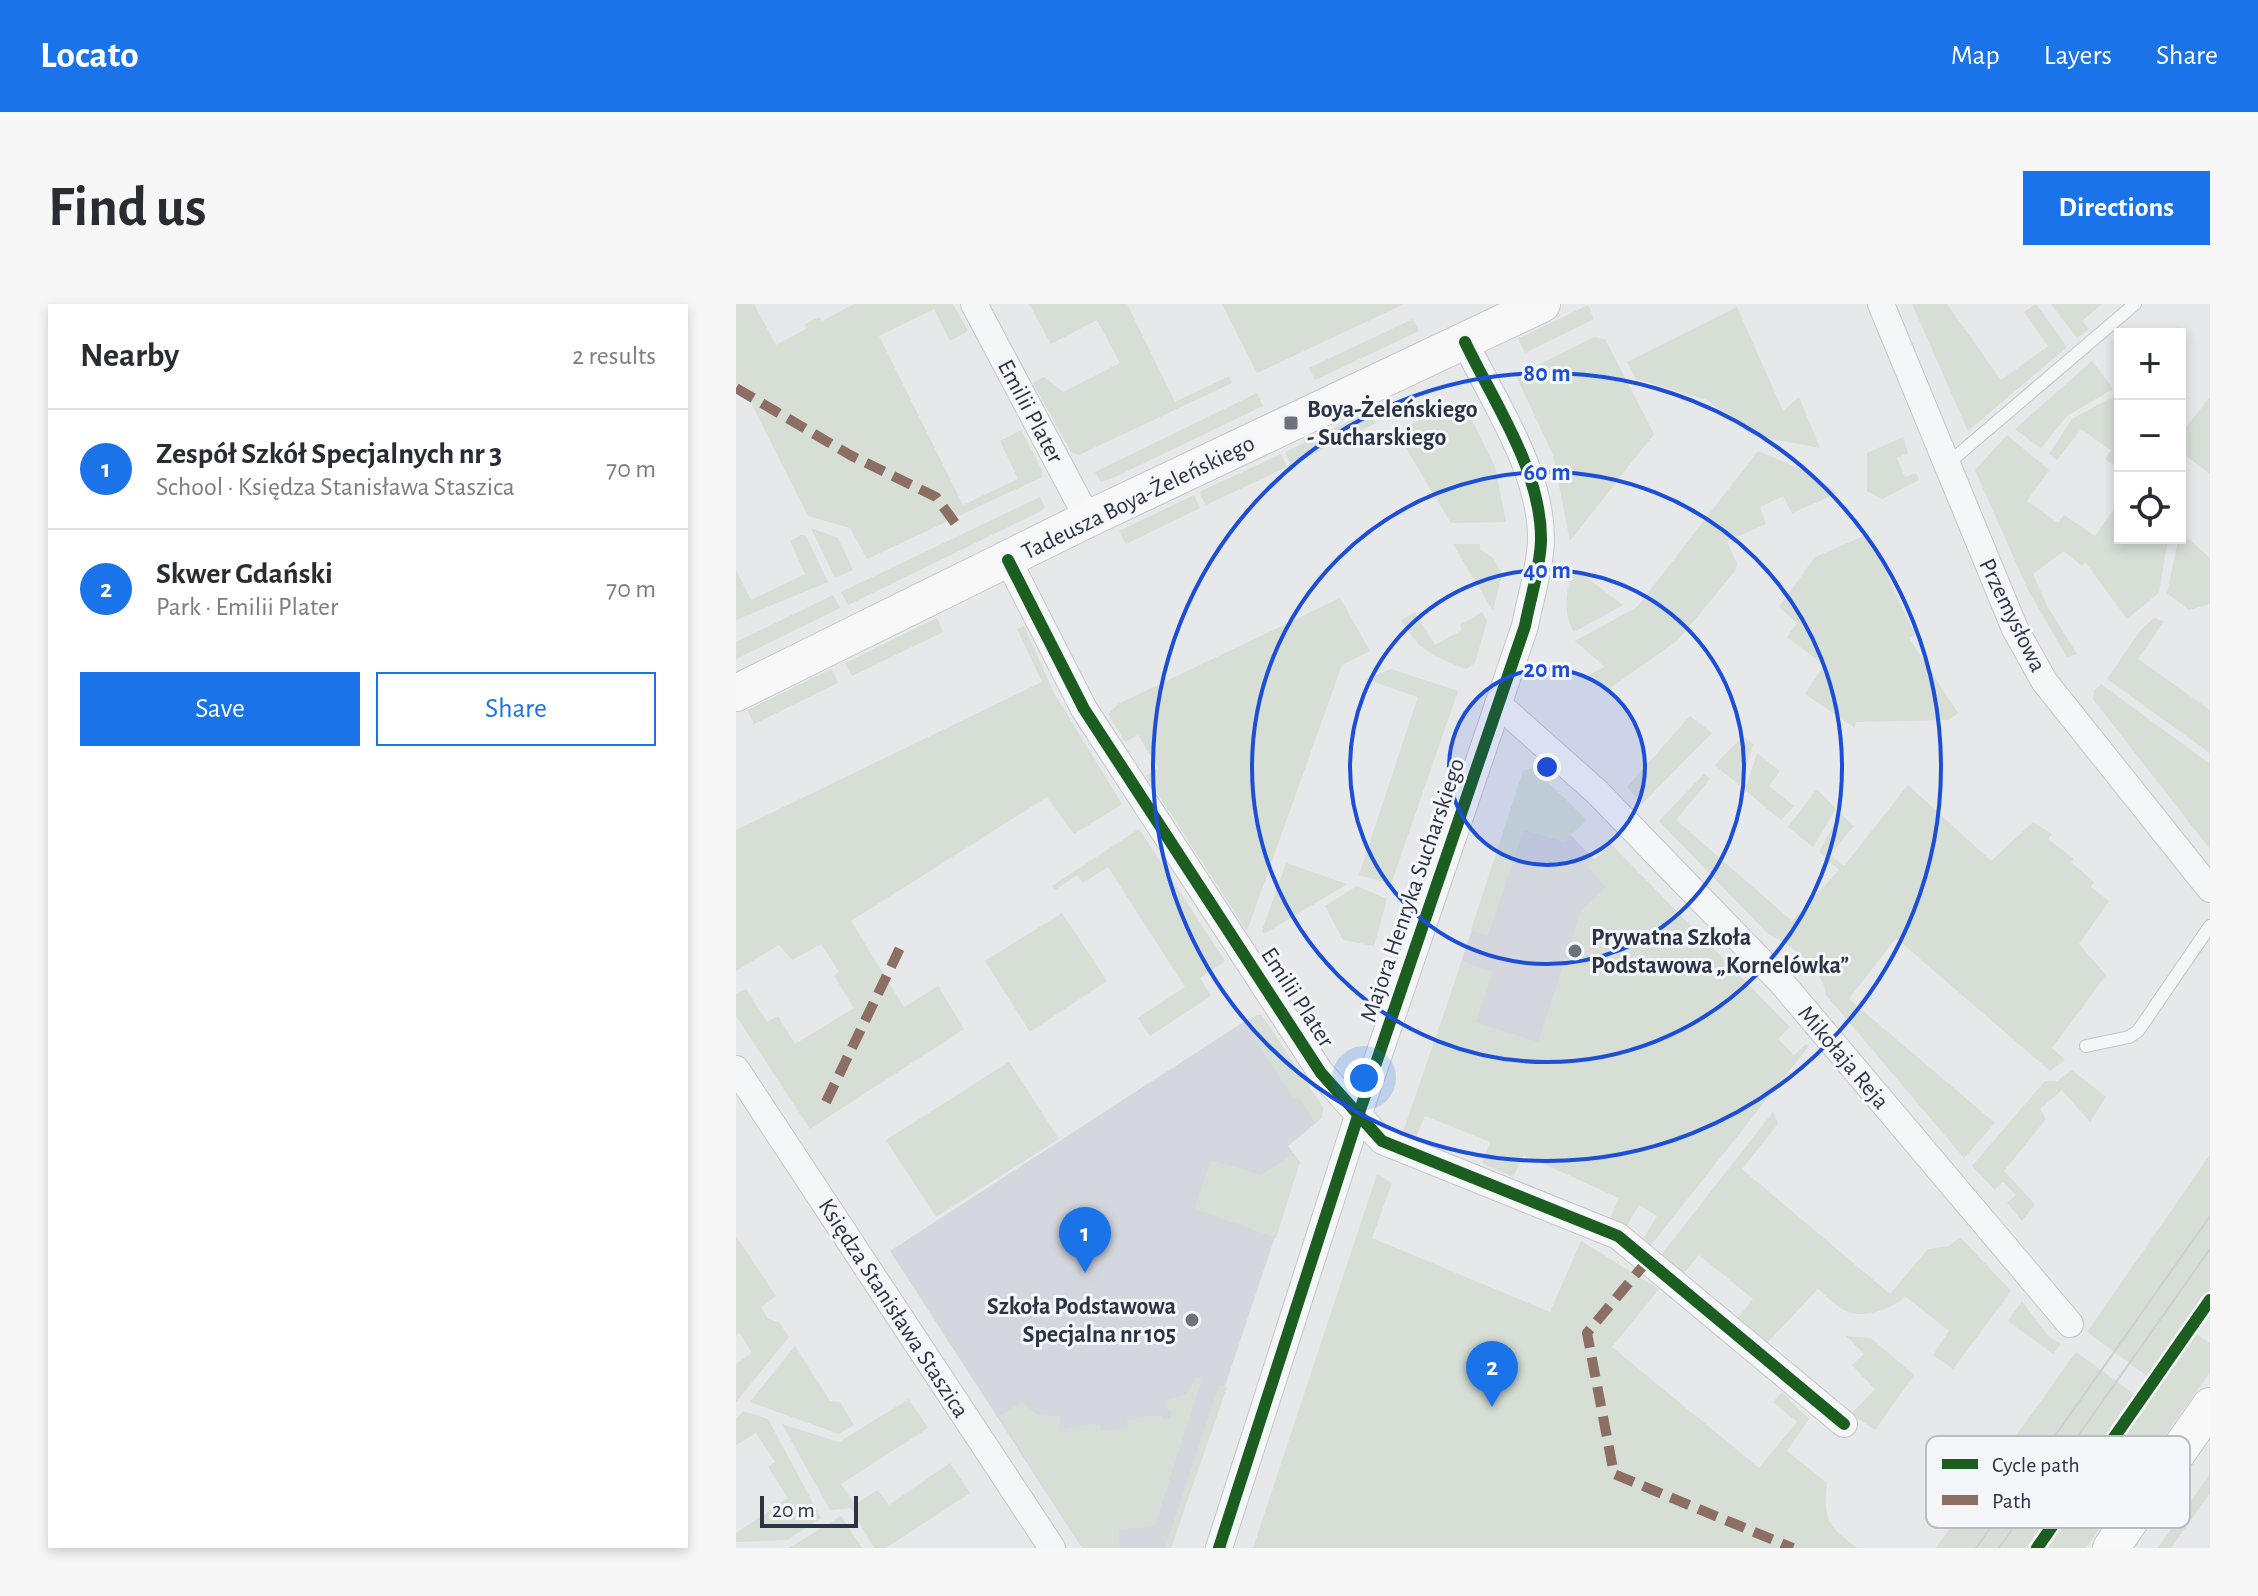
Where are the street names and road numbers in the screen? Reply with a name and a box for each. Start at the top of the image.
street label: Emilii Plater [993,356,1067,467]
street label: Tadeusza Boya-Żeleńskiego [1018,430,1259,565]
street label: Przemysłowa [1974,555,2050,676]
street label: Majora Henryka Sucharskiego [1357,755,1469,1025]
street label: Emilii Plater [1256,943,1338,1052]
street label: Mikołaja Reja [1793,1001,1893,1114]
street label: Księdza Stanisława Staszica [813,1195,973,1422]

